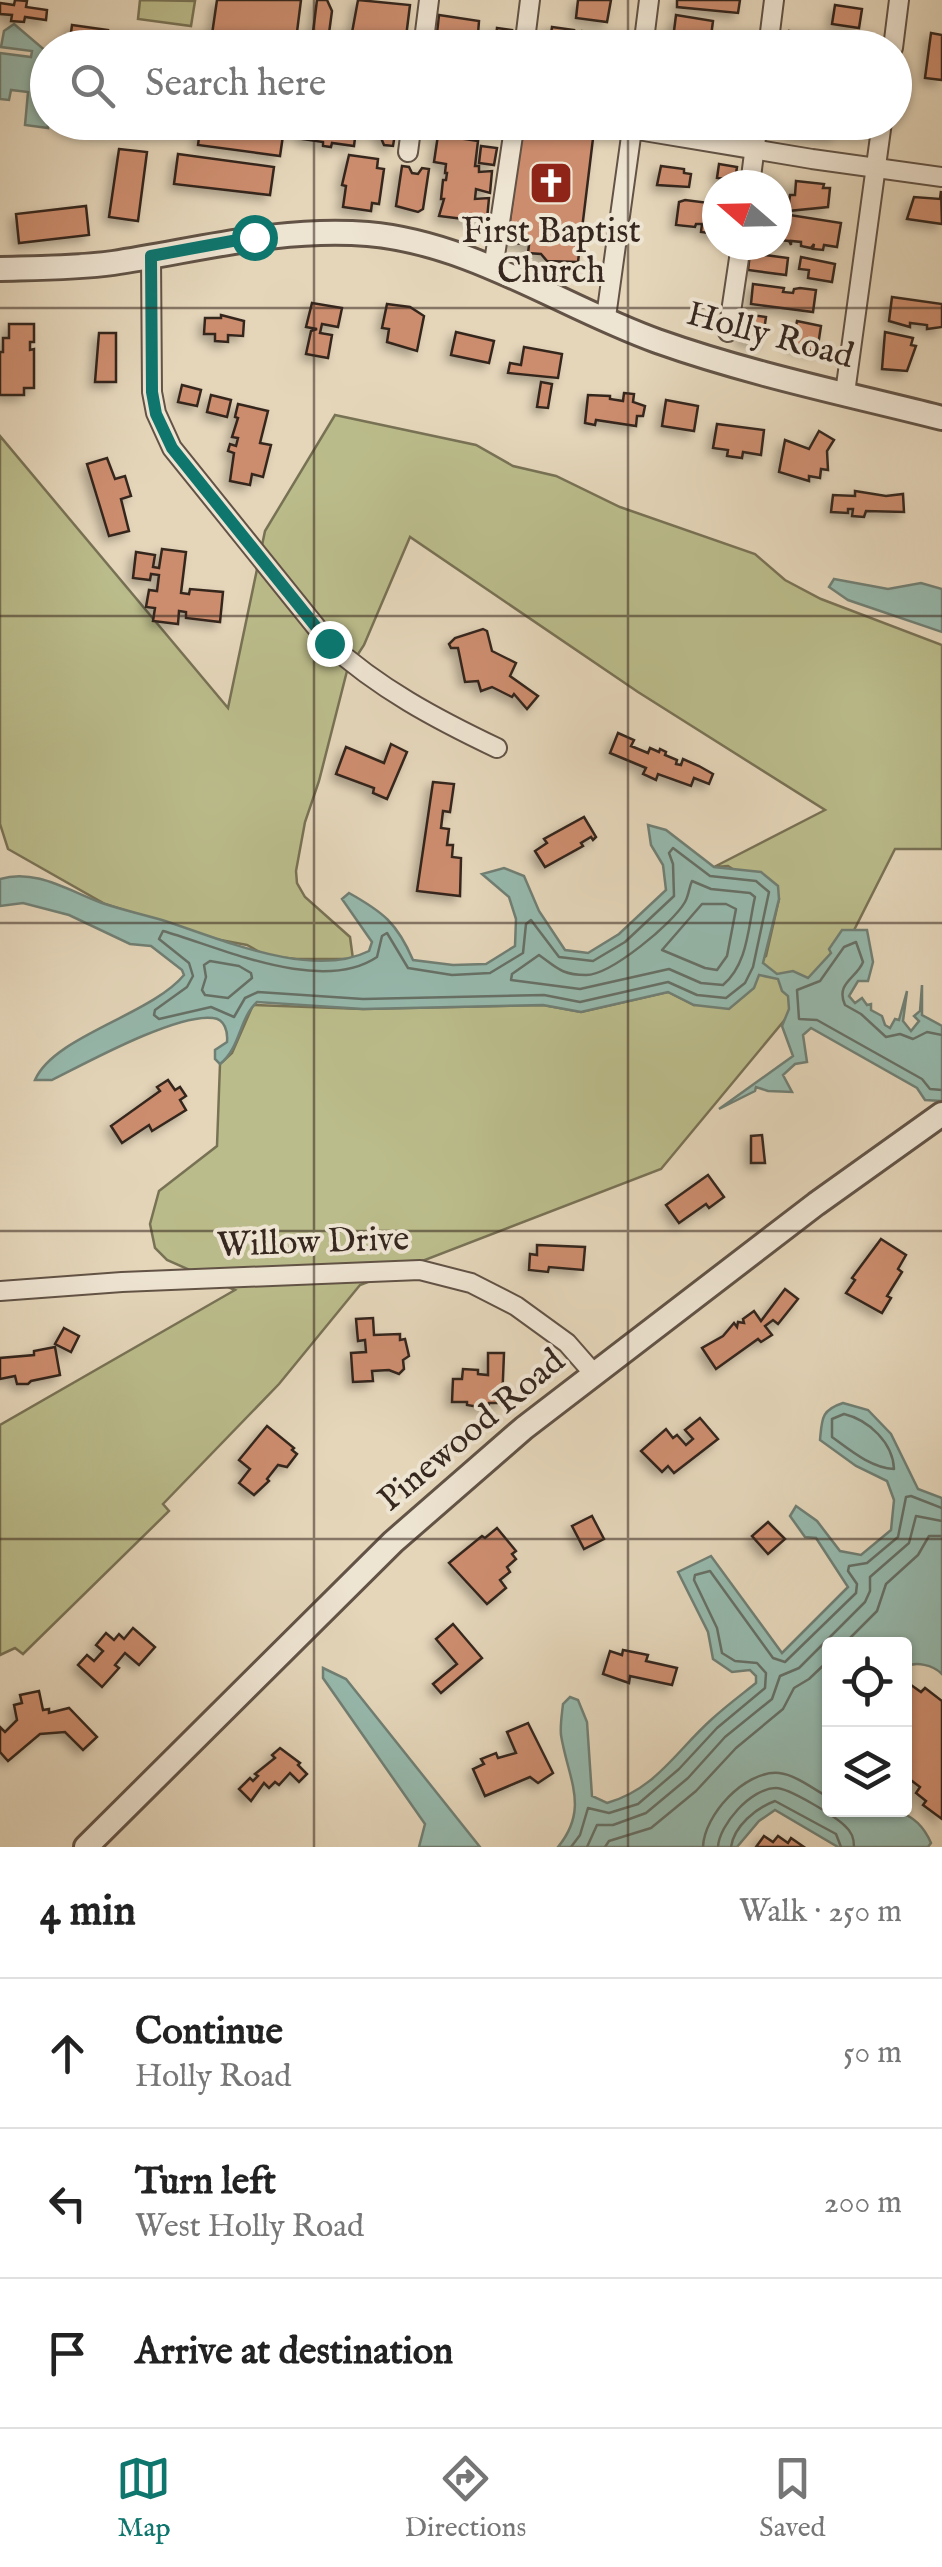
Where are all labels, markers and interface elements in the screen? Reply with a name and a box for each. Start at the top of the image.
search box [30,30,912,140]
icon: search [65,58,120,113]
text: Search here [145,61,326,109]
church icon: First Baptist Church [528,160,574,206]
north arrow [702,170,792,260]
place label: First Baptist Church [461,210,641,295]
route start [232,215,278,261]
street label: Holly Road [682,292,859,380]
route end [307,621,353,667]
street label: Willow Drive [216,1217,410,1269]
street label: Pinewood Road [369,1340,575,1522]
map controls [822,1637,912,1817]
button: locate [822,1637,912,1727]
button: layers [822,1727,912,1817]
text: 4 min [40,1886,136,1939]
text: Walk · 250 m [739,1892,902,1933]
text: Continue [135,2009,283,2057]
icon: ahead [40,2026,95,2081]
text: 50 m [843,2033,902,2074]
text: Holly Road [135,2057,291,2098]
text: Turn left [135,2159,276,2207]
icon: left [40,2176,95,2231]
text: 200 m [824,2183,902,2224]
text: West Holly Road [135,2207,364,2248]
icon: arrive [40,2326,95,2381]
text: Arrive at destination [135,2329,453,2377]
tab: Map [116,2451,171,2546]
tab: Directions [404,2451,526,2546]
tab: Saved [759,2451,826,2546]

